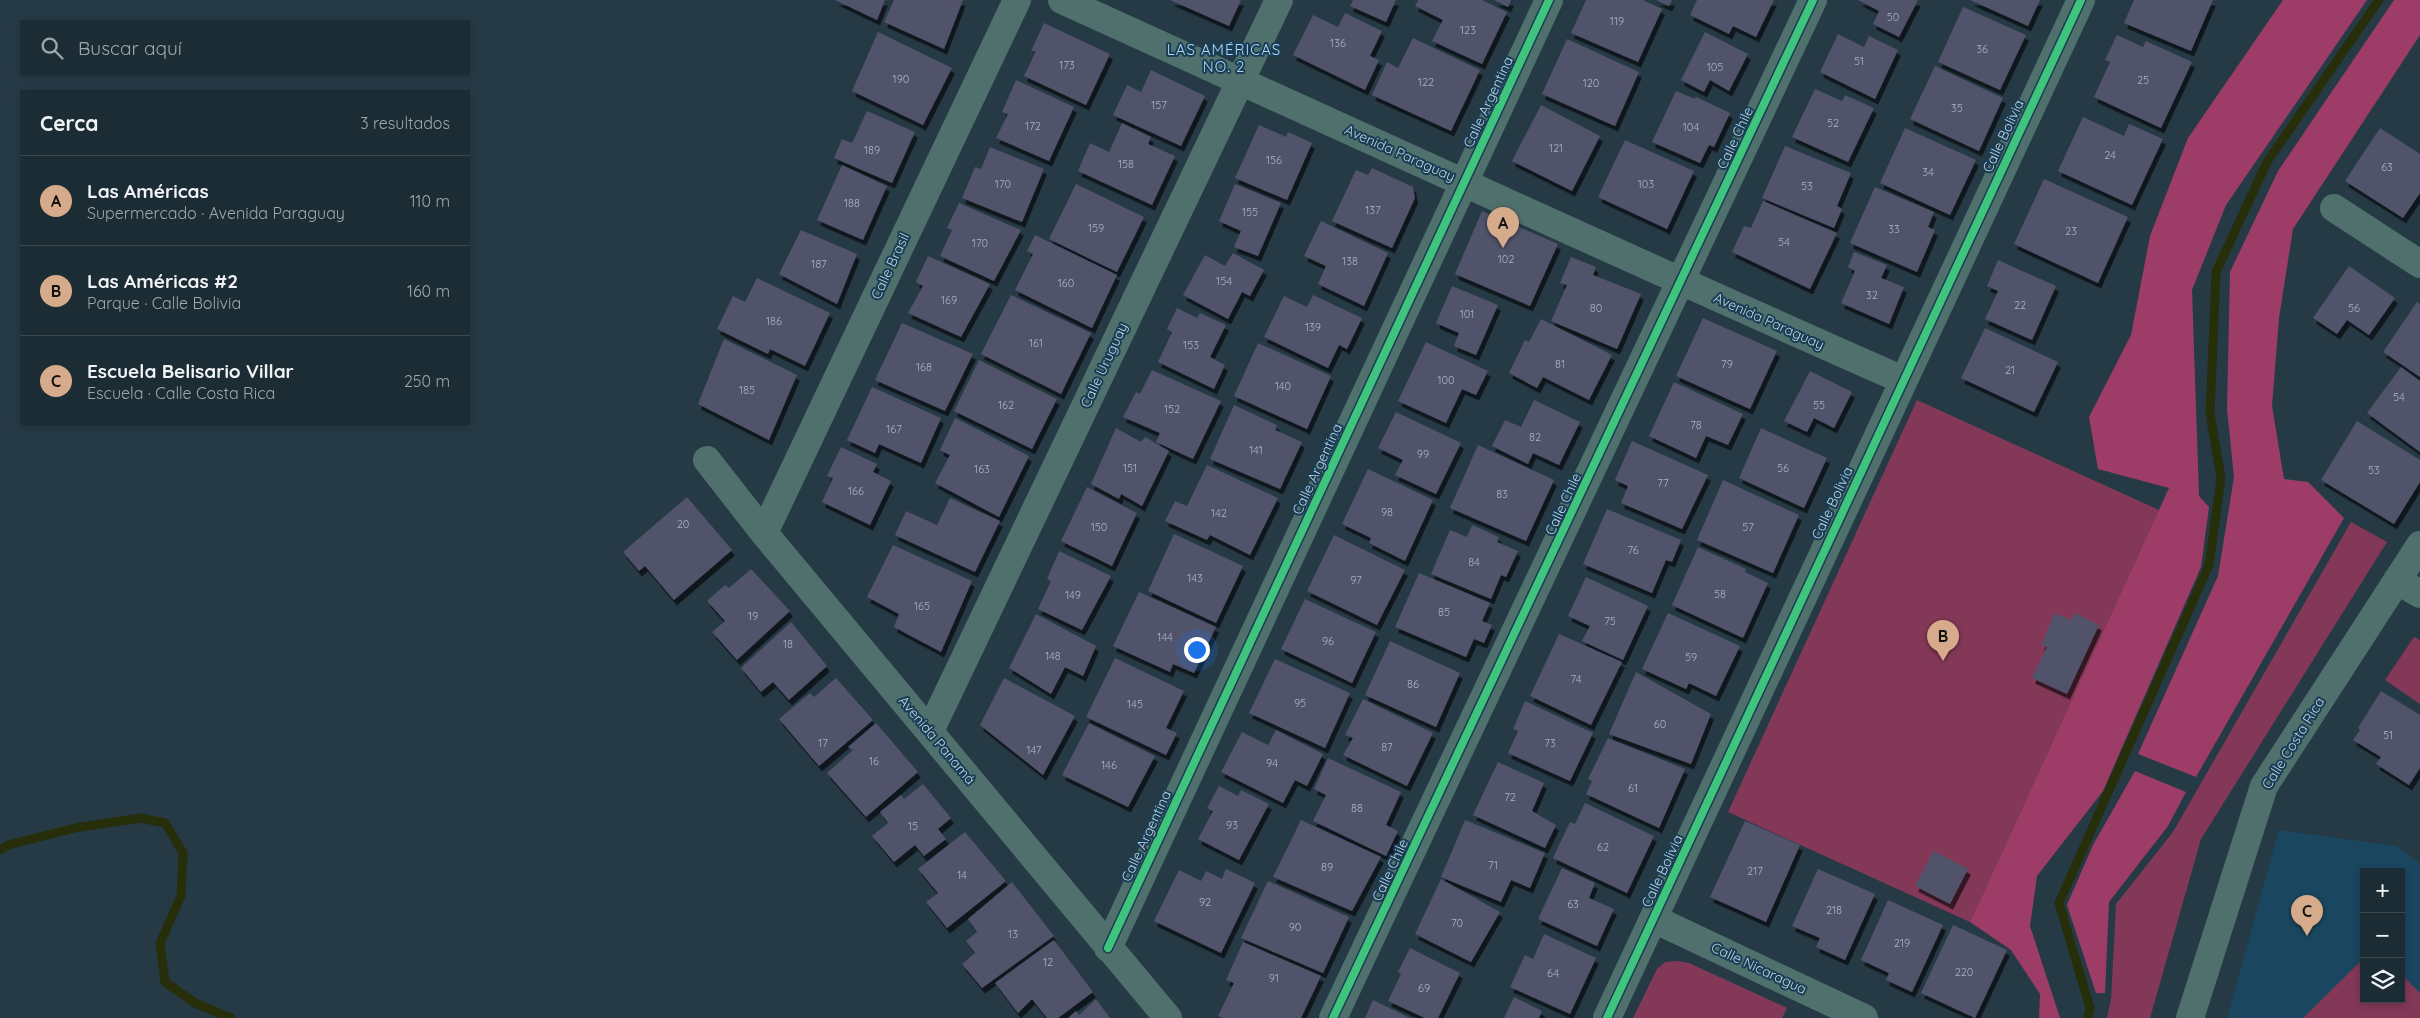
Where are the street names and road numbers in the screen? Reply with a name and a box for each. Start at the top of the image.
street label: Calle Argentina [1459,53,1517,151]
street label: Calle Bolivia [1978,97,2028,175]
street label: Calle Chile [1713,104,1757,172]
street label: Avenida Paraguay [1342,121,1458,185]
street label: Calle Brasil [867,230,913,302]
street label: Avenida Paraguay [1711,289,1827,353]
street label: Calle Uruguay [1076,320,1132,410]
street label: Calle Argentina [1288,420,1346,518]
street label: Calle Bolivia [1807,464,1857,542]
street label: Calle Chile [1541,470,1585,538]
street label: Avenida Panamá [895,692,979,788]
street label: Calle Costa Rica [2258,694,2328,792]
street label: Calle Argentina [1117,787,1175,885]
street label: Calle Bolivia [1637,832,1687,910]
street label: Calle Chile [1368,836,1412,904]
street label: Calle Nicaragua [1708,938,1810,998]

